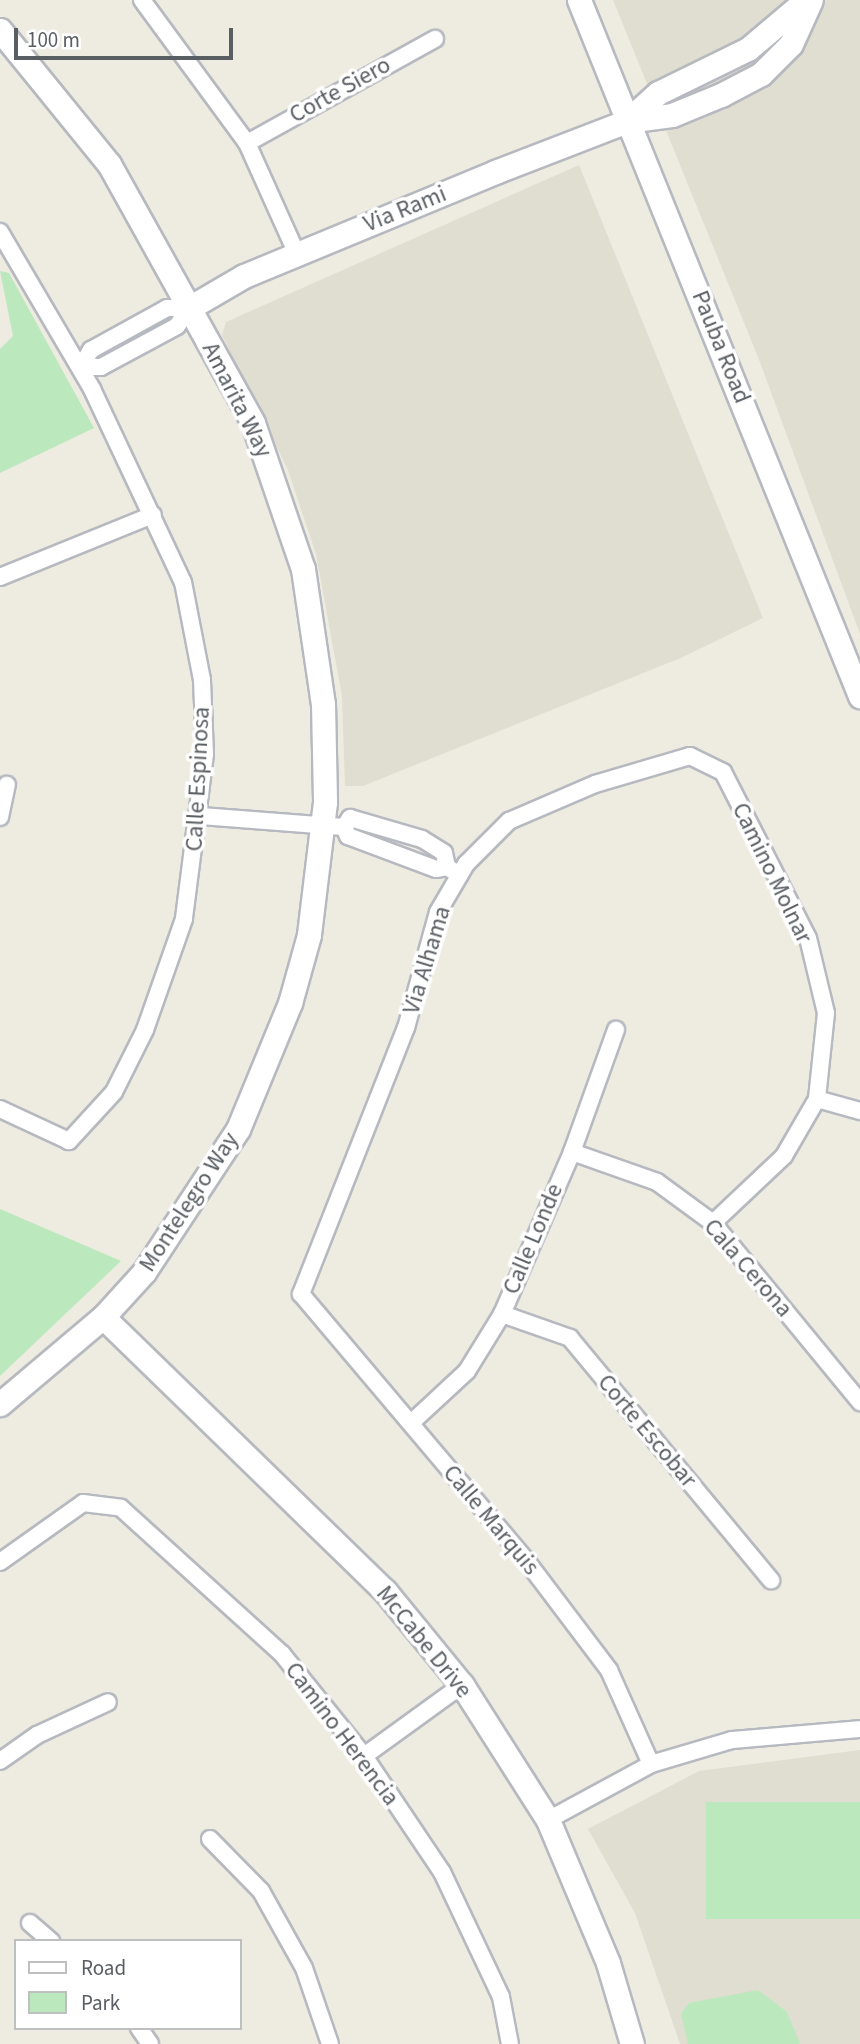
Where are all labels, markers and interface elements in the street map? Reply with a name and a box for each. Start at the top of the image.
scale bar [18,14,236,58]
text: 100 m [27,25,80,55]
street label: Corte Siero [284,50,396,130]
street label: Via Rami [359,179,451,239]
street label: Pauba Road [685,286,757,408]
street label: Amarita Way [196,338,278,462]
street label: Calle Espinosa [180,706,216,852]
street label: Camino Molnar [726,798,818,948]
street label: Via Alhama [397,902,457,1018]
street label: Montelegro Way [133,1127,245,1277]
street label: Calle Londe [497,1179,569,1299]
street label: Cala Cerona [698,1213,798,1323]
street label: Corte Escobar [591,1368,703,1494]
street label: Calle Marquis [437,1459,545,1581]
street label: McCabe Drive [370,1580,478,1704]
street label: Camino Herencia [279,1657,405,1811]
legend [14,1939,242,2030]
text: Road [81,1953,126,1983]
text: Park [81,1988,120,2018]

